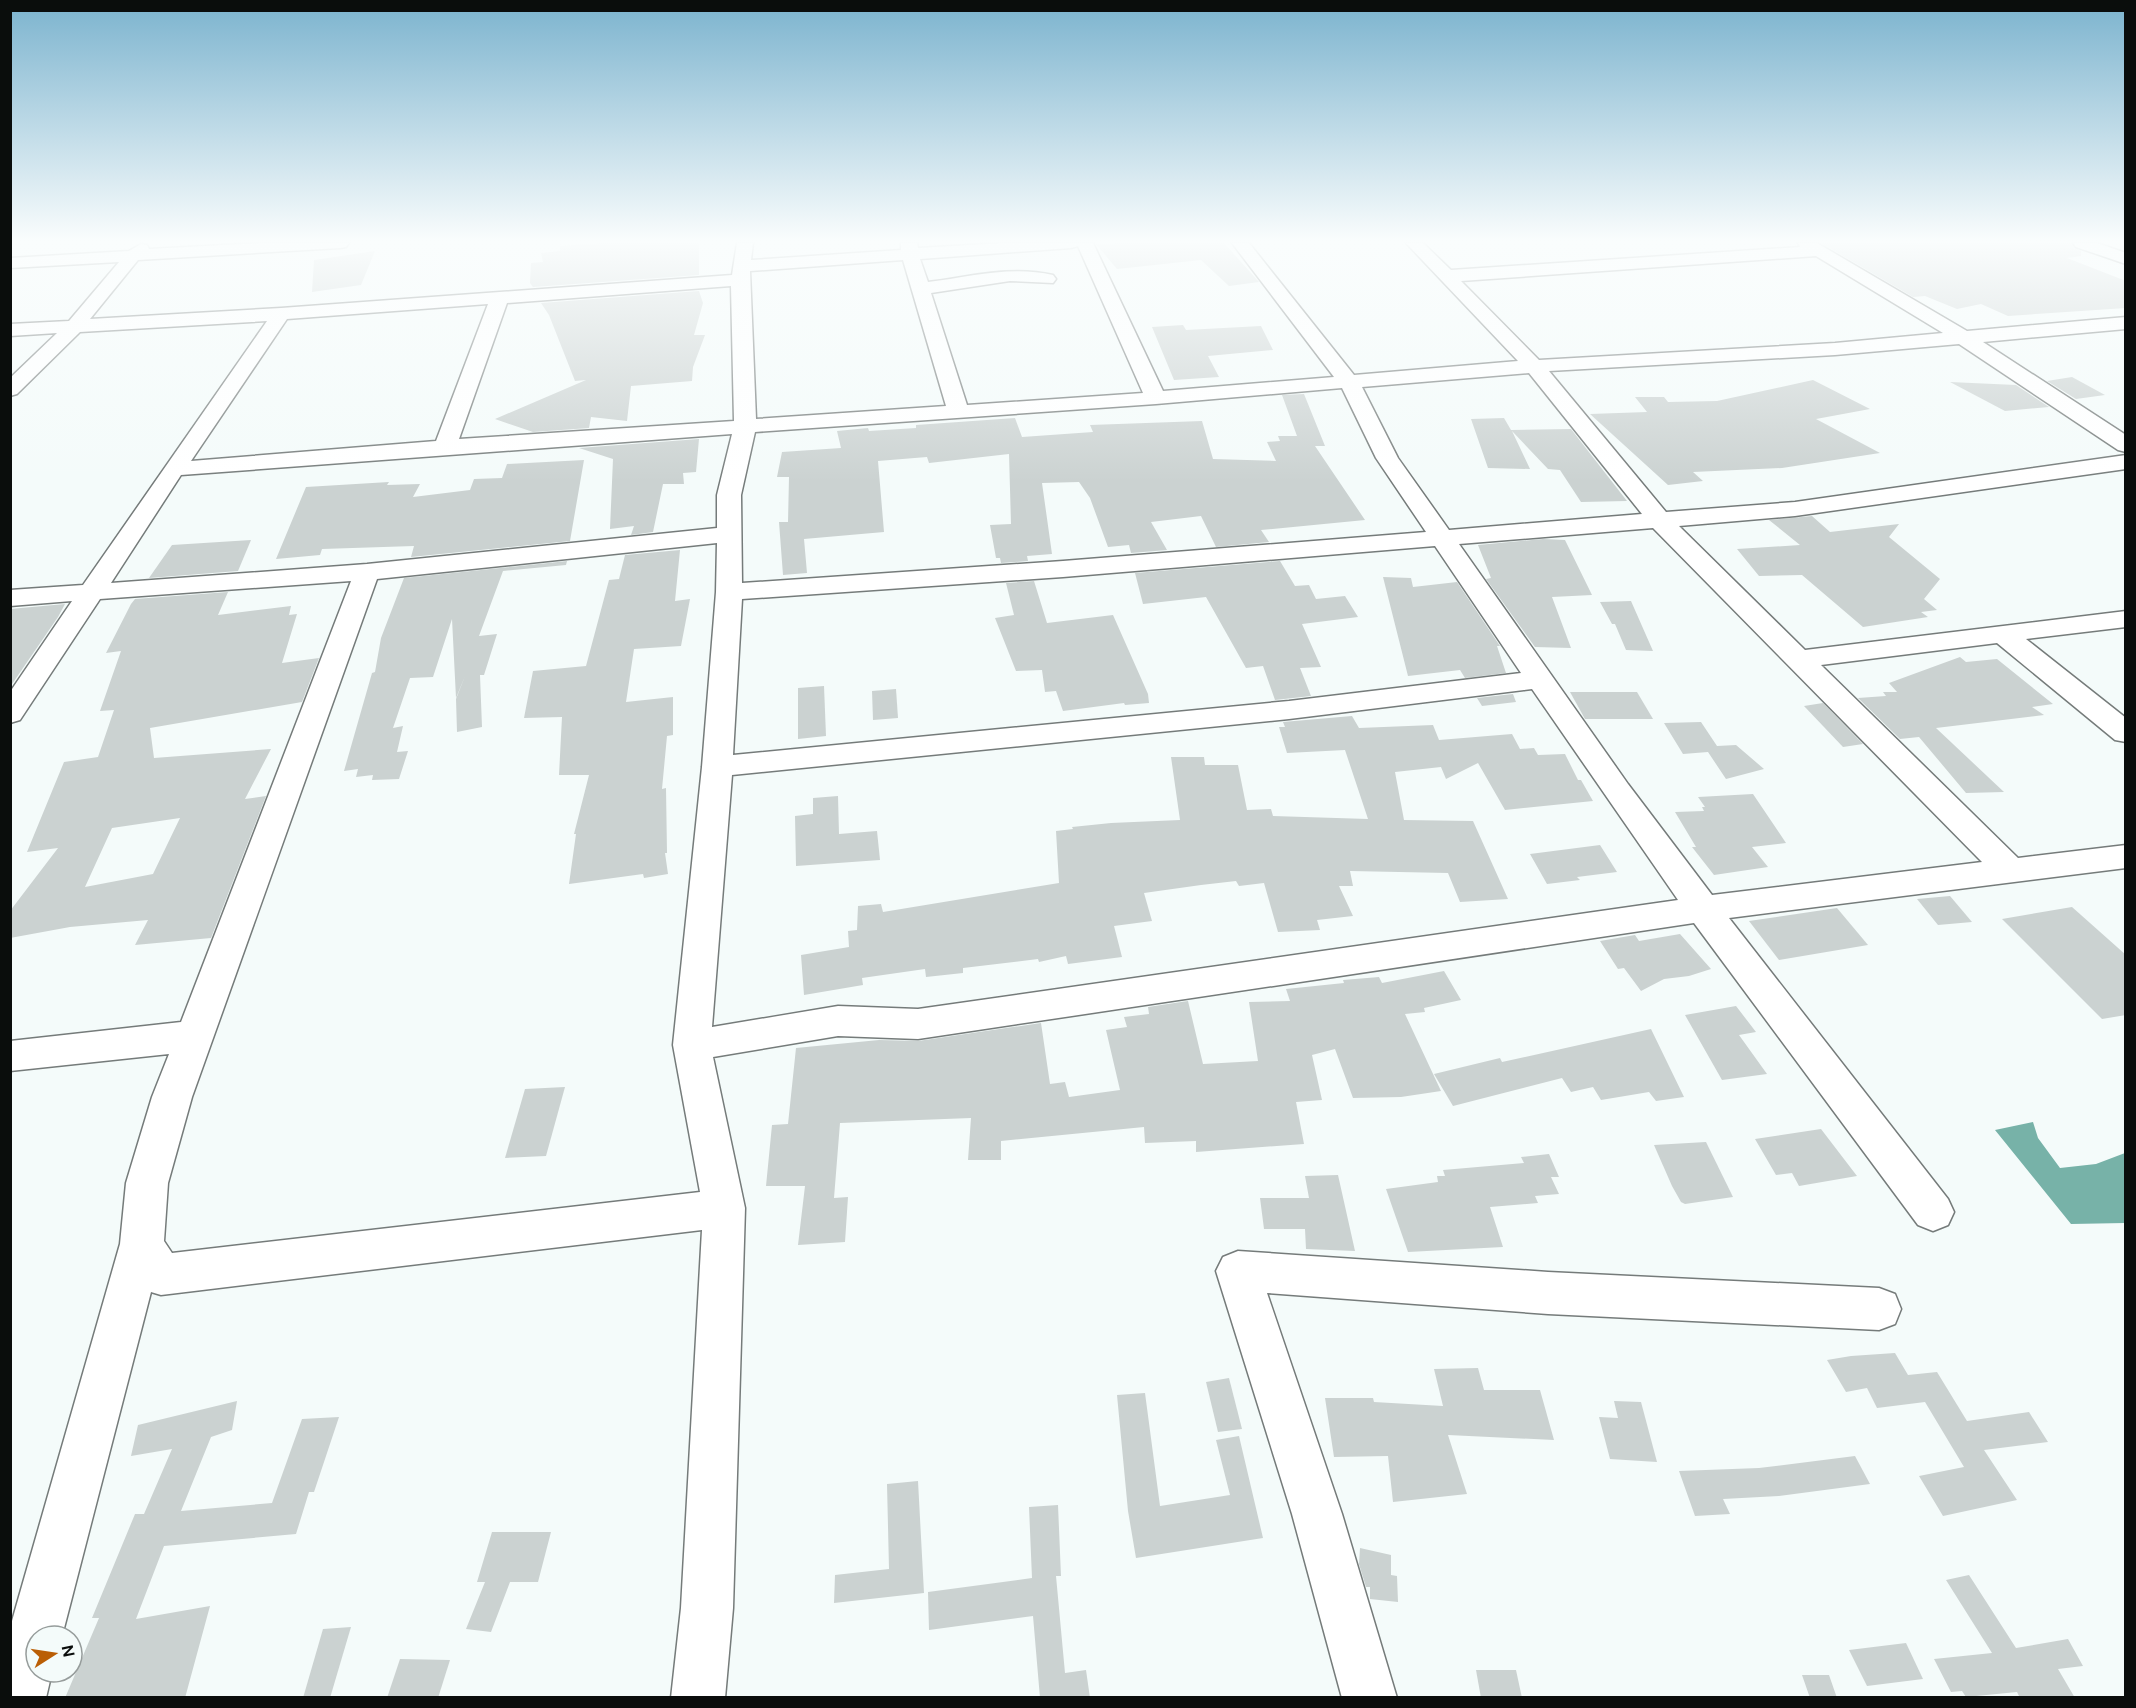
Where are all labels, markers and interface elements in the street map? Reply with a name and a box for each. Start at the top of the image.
north arrow [24,1624,84,1684]
text: N [57,1643,80,1659]

